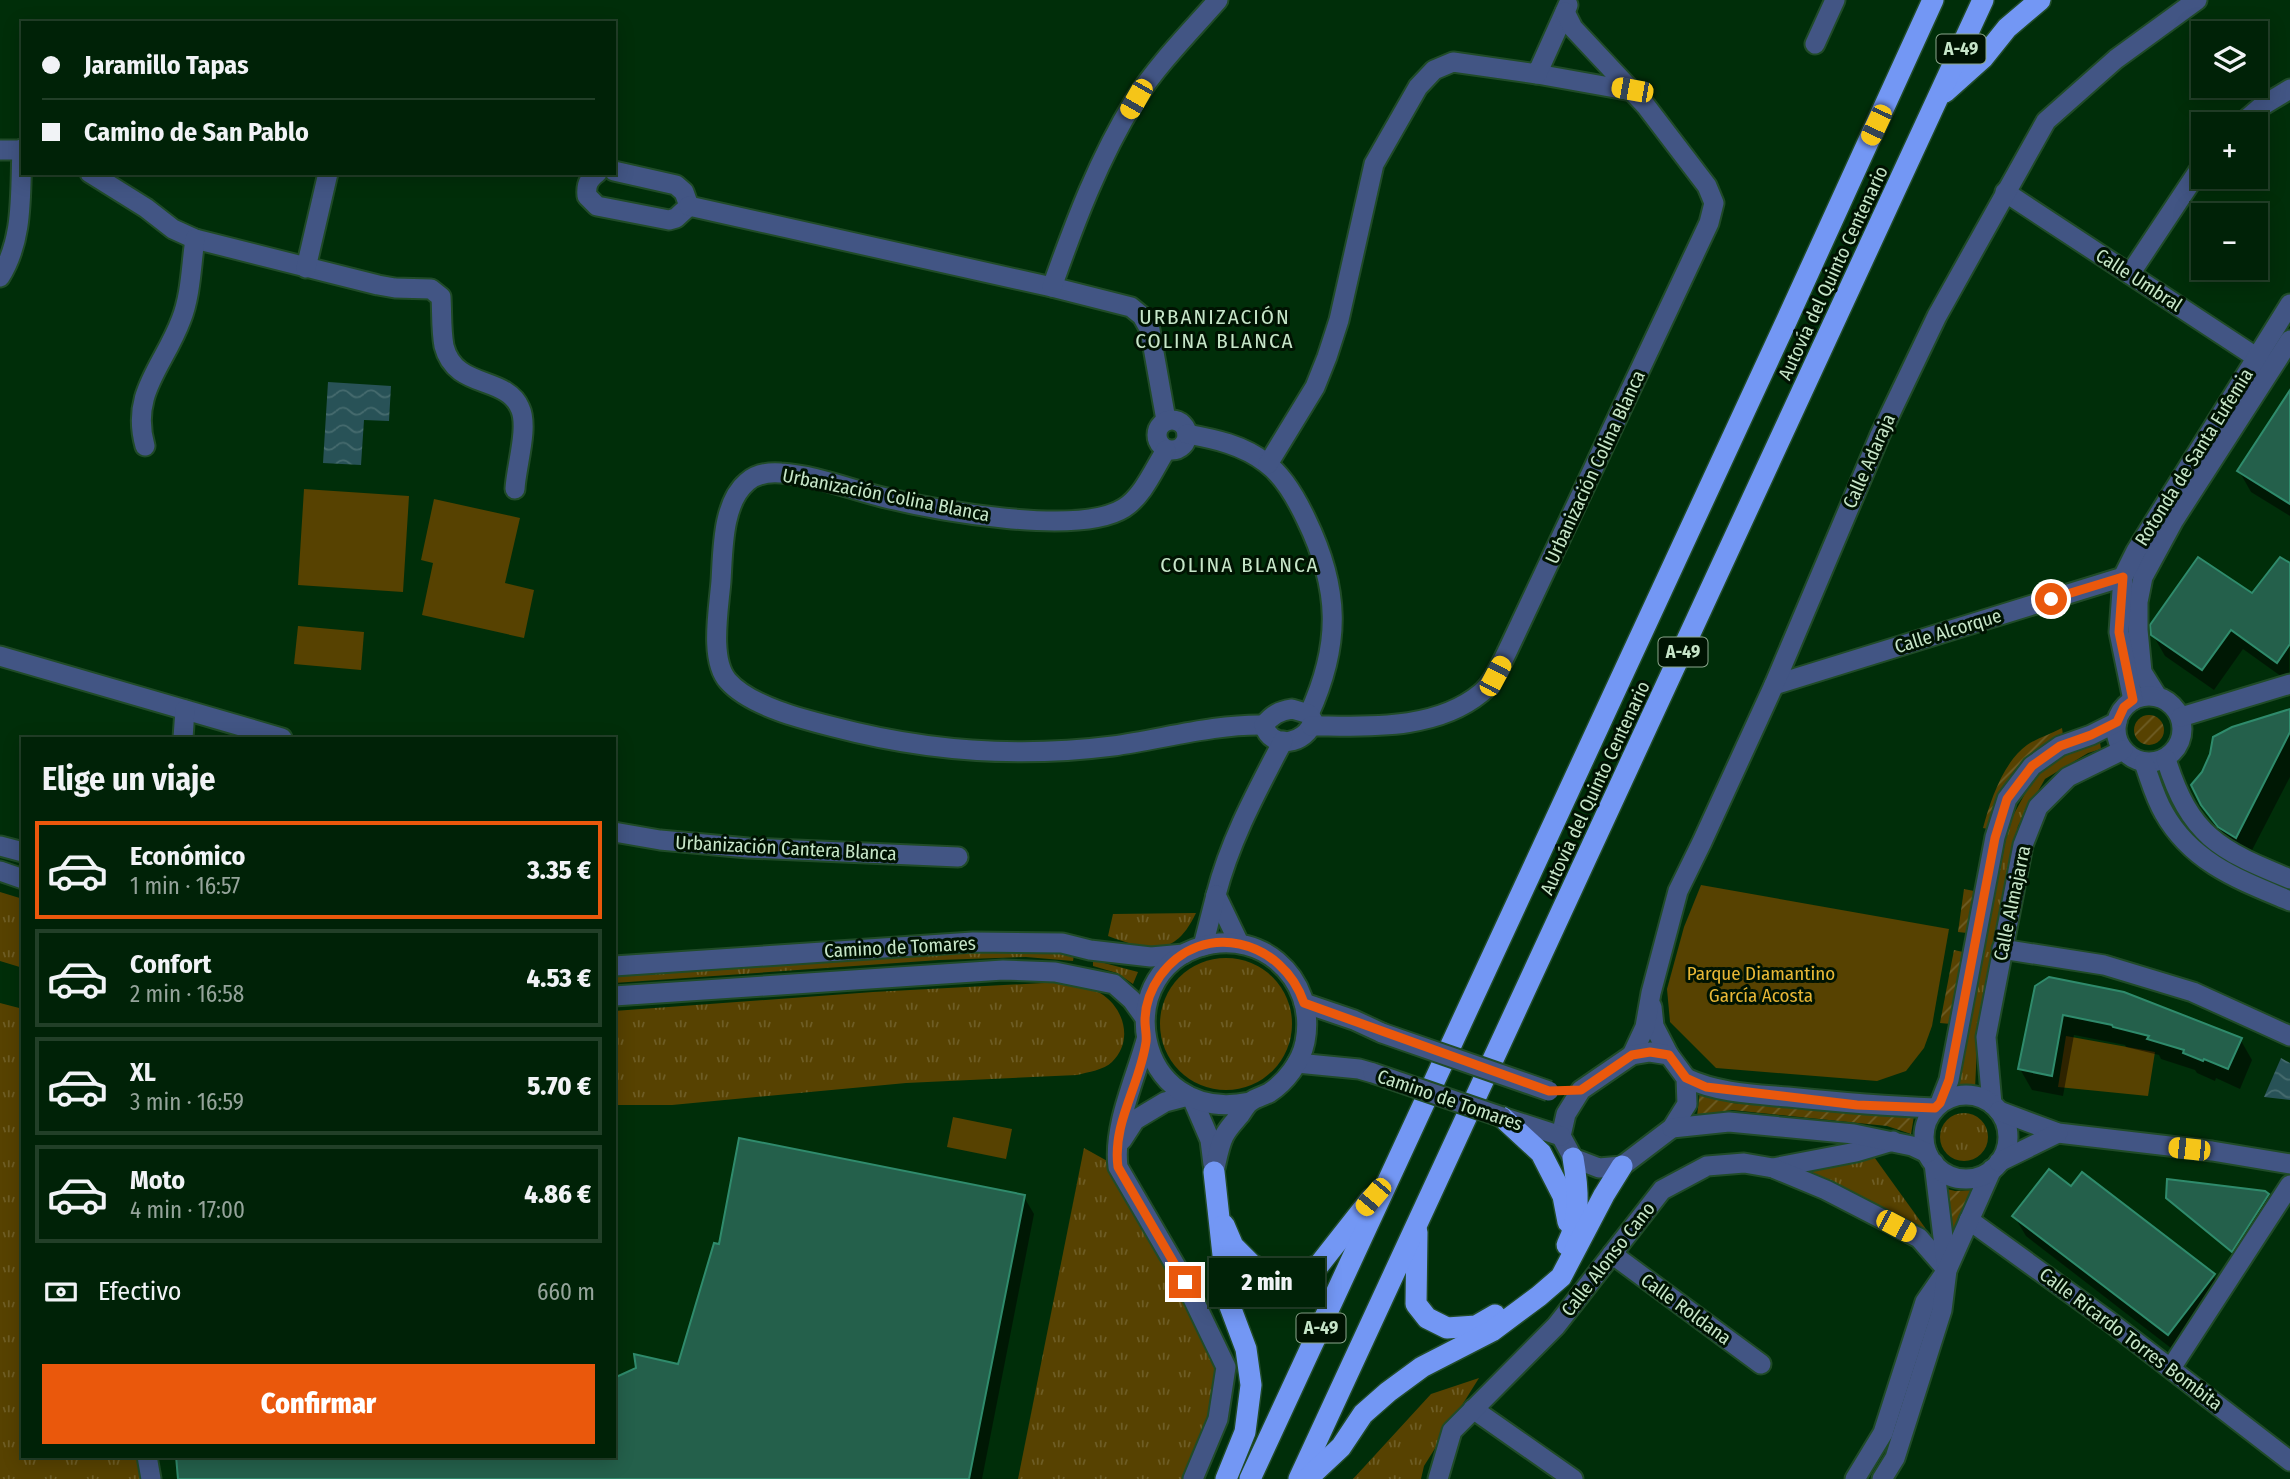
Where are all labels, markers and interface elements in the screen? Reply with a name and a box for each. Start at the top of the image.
map controls [2191,21,2268,280]
button: layers [2191,21,2268,98]
road number: A-49 [1937,34,1986,64]
text: Jaramillo Tapas [84,50,249,81]
car [1117,76,1156,122]
car [1610,76,1655,104]
car [1858,102,1895,148]
button: + [2191,112,2268,189]
text: Camino de San Pablo [84,117,309,148]
street label: Autovía del Quinto Centenario [1773,162,1893,384]
button: − [2191,203,2268,280]
street label: Calle Umbral [2091,244,2187,316]
district label: URBANIZACIÓN COLINA BLANCA [1135,304,1295,354]
street label: Rotonda de Santa Eufemia [2130,364,2258,550]
street label: Urbanización Colina Blanca [1540,367,1650,567]
street label: Calle Adaraja [1838,410,1900,512]
street label: Urbanización Colina Blanca [780,464,992,526]
district label: COLINA BLANCA [1160,552,1320,578]
route start [2035,583,2067,615]
street label: Calle Alcorque [1892,604,2004,658]
road number: A-49 [1658,638,1708,666]
car [1476,653,1515,699]
street label: Autovía del Quinto Centenario [1535,677,1655,899]
text: Elige un viaje [42,760,215,798]
street label: Urbanización Cantera Blanca [675,831,897,865]
icon: car [46,839,109,902]
text: Económico [130,841,245,872]
street label: Calle Almajarra [1989,843,2035,963]
text: 3.35 € [527,855,591,886]
text: 1 min · 16:57 [130,872,240,900]
street label: Camino de Tomares [824,932,976,962]
icon: car [46,947,109,1010]
text: Confort [130,949,211,980]
park label: Parque Diamantino García Acosta [1687,962,1835,1007]
text: 4.53 € [527,963,591,994]
text: 2 min · 16:58 [130,980,244,1008]
icon: car [46,1055,109,1118]
text: XL [130,1057,156,1088]
street label: Camino de Tomares [1374,1064,1526,1136]
text: 5.70 € [527,1071,591,1102]
text: 3 min · 16:59 [130,1088,244,1116]
car [2168,1136,2211,1162]
icon: car [46,1163,109,1226]
text: Moto [130,1165,185,1196]
car [1352,1174,1395,1220]
text: 4.86 € [524,1179,591,1210]
text: 4 min · 17:00 [130,1196,245,1224]
street label: Calle Alonso Cano [1556,1197,1660,1321]
car [1873,1207,1920,1245]
callout: 2 min [1210,1258,1325,1306]
street label: Calle Ricardo Torres Bombita [2035,1263,2227,1415]
route end [1169,1266,1201,1298]
text: 2 min [1242,1268,1292,1296]
street label: Calle Roldana [1636,1268,1736,1350]
icon: cash [42,1273,80,1311]
text: Efectivo [98,1276,182,1307]
text: 660 m [537,1278,595,1306]
road number: A-49 [1296,1314,1346,1343]
button: Confirmar [42,1364,595,1444]

